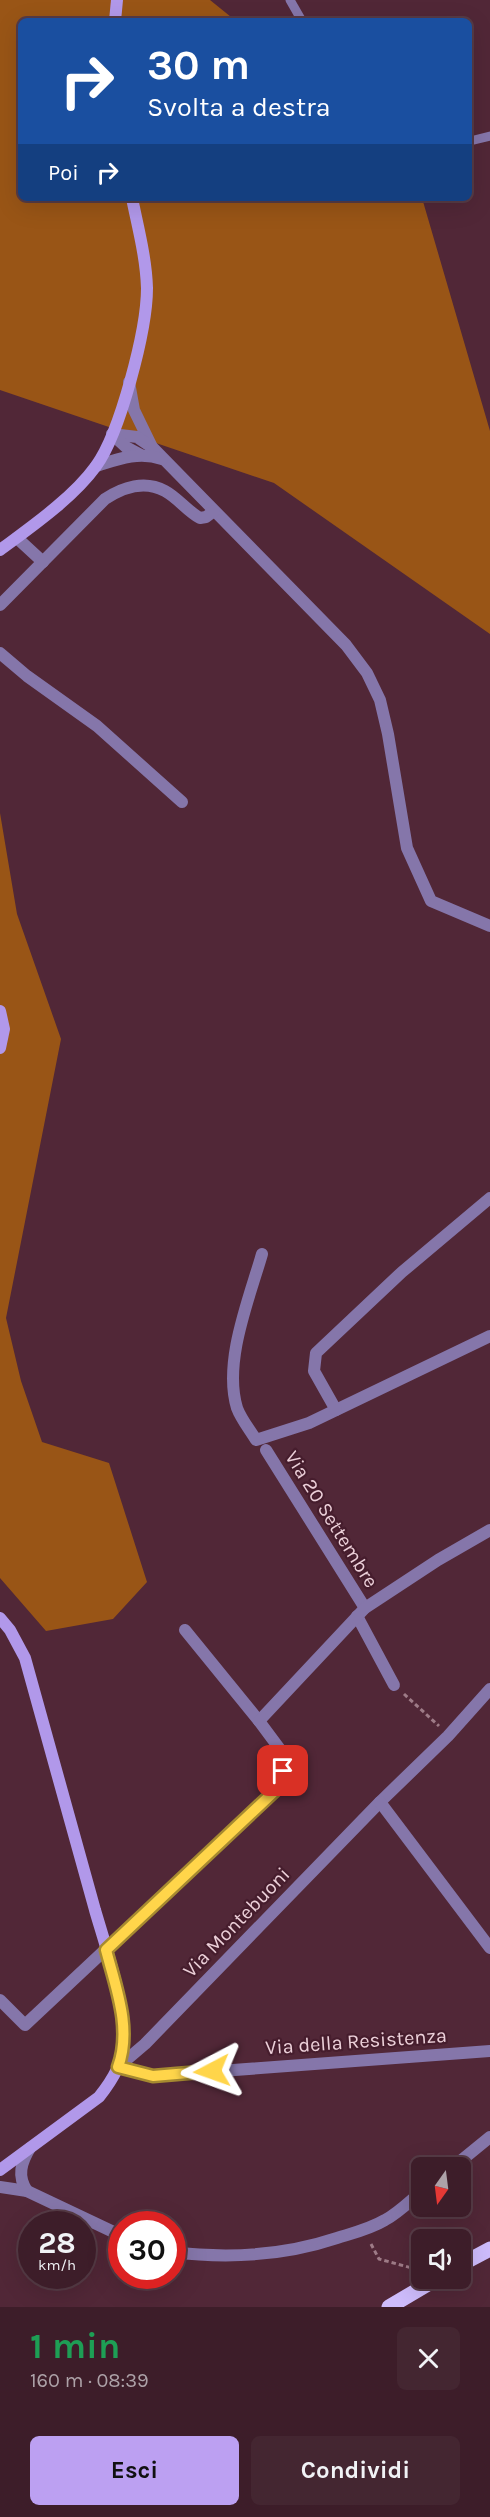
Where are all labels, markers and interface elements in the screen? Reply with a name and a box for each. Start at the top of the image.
text: 30 m [147,40,250,90]
icon: right [48,42,126,120]
text: Svolta a destra [147,91,331,123]
icon: right [91,156,124,189]
text: Poi [48,160,79,186]
street label: Via 20 Settembre [280,1447,383,1592]
pin [257,1745,308,1796]
icon: arrive [266,1754,299,1787]
street label: Via Montebuoni [178,1863,295,1982]
street label: Via della Resistenza [264,2024,448,2059]
position arrow [180,2039,244,2103]
north arrow [411,2157,471,2217]
map controls [411,2157,471,2289]
speed limit sign: 30 [108,2211,186,2289]
text: 28 [38,2225,76,2261]
button: sound [411,2229,471,2289]
text: km/h [38,2256,76,2274]
text: 1 min [30,2325,120,2367]
button: close [397,2327,460,2390]
text: 160 m · 08:39 [30,2369,149,2392]
button: Esci [30,2436,239,2505]
button: Condividi [251,2436,460,2505]

